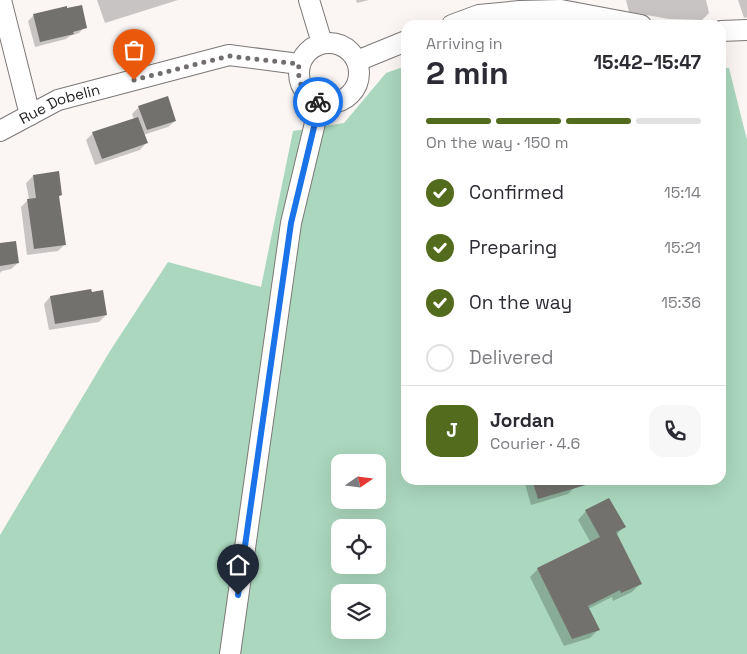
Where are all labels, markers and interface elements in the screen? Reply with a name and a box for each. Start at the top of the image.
pin [113,29,155,80]
text: Arriving in [426,33,503,54]
icon: bag [120,36,148,64]
text: 15:42–15:47 [593,50,701,75]
text: 2 min [426,53,509,93]
courier [293,77,343,127]
street label: Rue Dobelin [16,79,102,128]
icon: bike [304,88,332,116]
text: On the way · 150 m [426,132,568,153]
icon: check [426,179,454,207]
text: Confirmed [469,180,564,205]
text: 15:14 [664,182,701,203]
icon: check [426,234,454,262]
text: Preparing [469,235,557,260]
text: 15:21 [664,237,701,258]
icon: check [426,289,454,317]
text: On the way [469,290,572,315]
text: 15:36 [661,292,701,313]
text: Delivered [469,345,554,370]
button: phone [649,405,701,457]
text: Jordan [490,408,555,433]
text: J [446,418,458,443]
text: Courier · 4.6 [490,433,580,454]
north arrow [331,454,386,509]
map controls [331,454,386,639]
button: locate [331,519,386,574]
pin [217,544,259,595]
icon: home [224,551,252,579]
button: layers [331,584,386,639]

